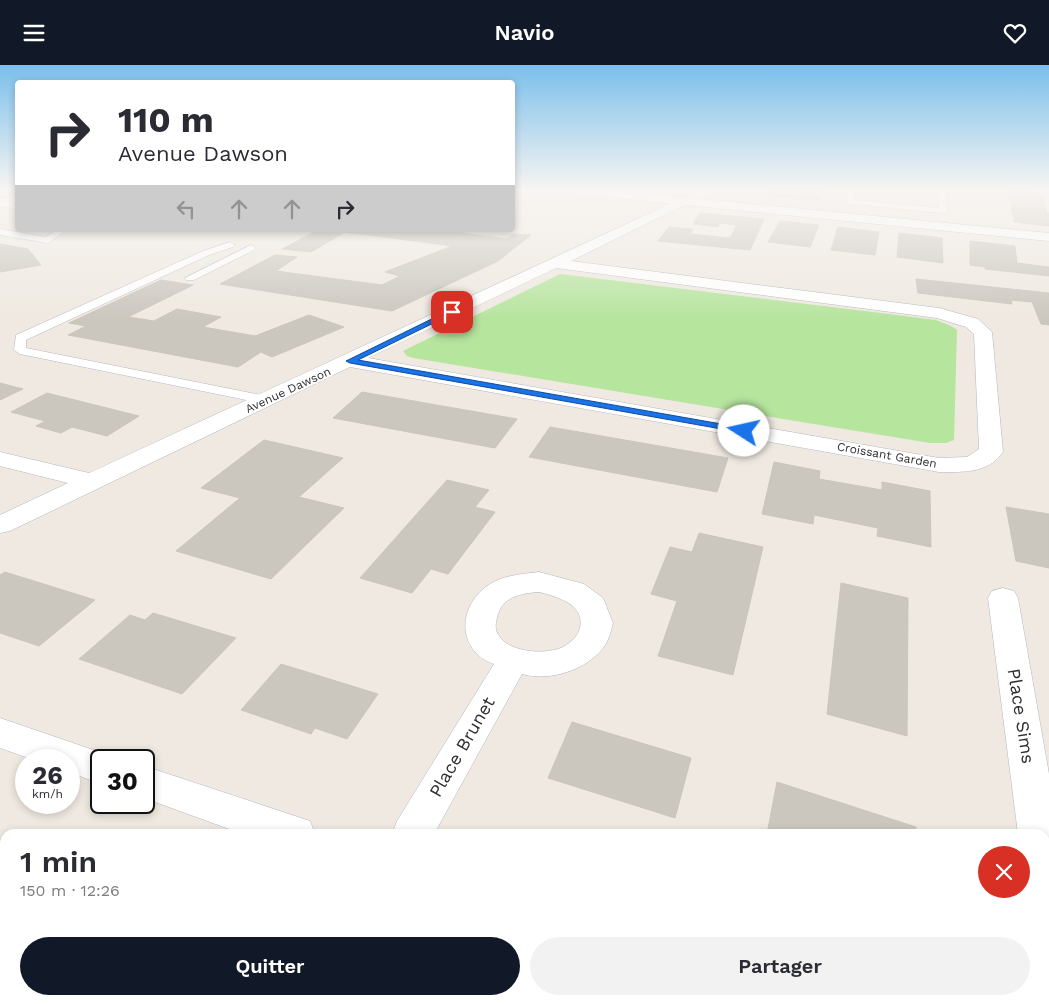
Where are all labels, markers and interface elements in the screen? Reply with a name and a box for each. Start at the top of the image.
icon: menu [20,19,48,47]
icon: heart [1001,19,1029,47]
text: Navio [495,20,554,45]
text: 110 m [118,99,214,141]
icon: right [35,100,100,165]
text: Avenue Dawson [118,141,288,166]
icon: left [172,195,200,223]
icon: ahead [225,195,253,223]
icon: ahead [278,195,306,223]
icon: right [331,195,359,223]
pin [431,291,473,333]
icon: arrive [438,298,466,326]
street label: Avenue Dawson [243,364,333,416]
position arrow [717,404,769,456]
street label: Croissant Garden [836,439,938,471]
street label: Place Sims [1004,667,1039,765]
street label: Place Brunet [424,692,499,801]
speed limit sign: 30 [90,749,155,814]
text: 26 [32,761,63,790]
text: km/h [32,787,63,801]
text: 1 min [20,844,97,879]
button: close [978,846,1030,898]
text: 150 m · 12:26 [20,881,120,900]
button: Quitter [20,937,520,995]
button: Partager [530,937,1030,995]

